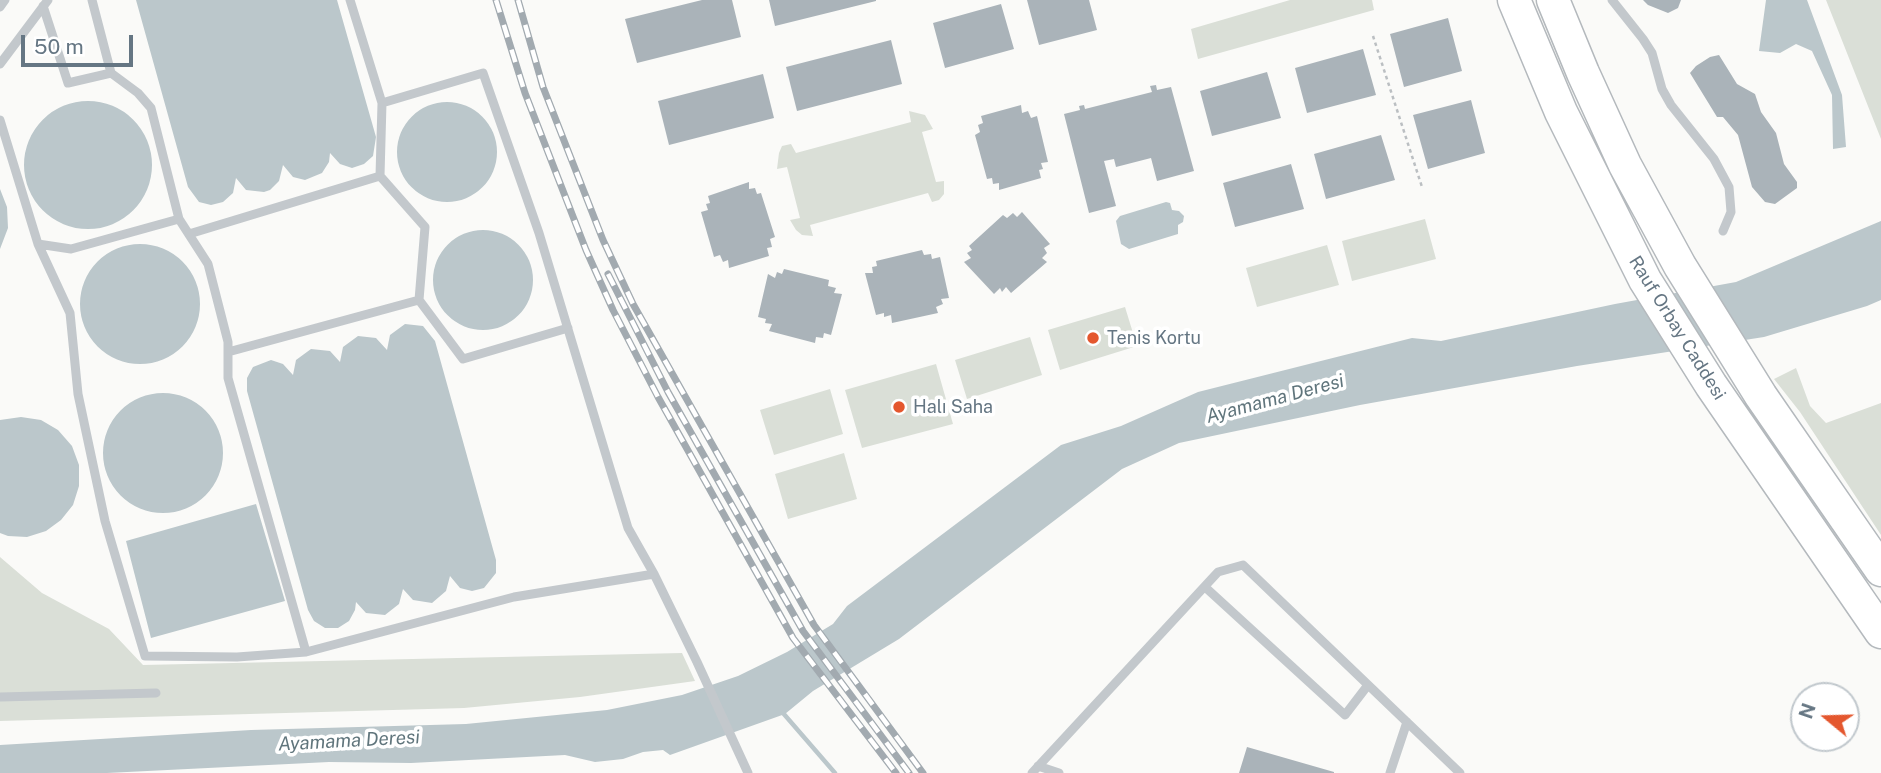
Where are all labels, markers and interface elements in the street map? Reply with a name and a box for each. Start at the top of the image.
scale bar [24,21,136,65]
text: 50 m [34,34,84,59]
street label: Rauf Orbay Caddesi [1624,252,1730,404]
place label: Tenis Kortu [1107,327,1201,349]
marker: Tenis Kortu [1085,330,1101,346]
water label: Ayamama Deresi [1203,370,1347,428]
place label: Halı Saha [913,396,993,418]
marker: Halı Saha [891,399,907,415]
north arrow [1790,682,1860,752]
text: N [1794,700,1820,721]
water label: Ayamama Deresi [277,726,421,756]

